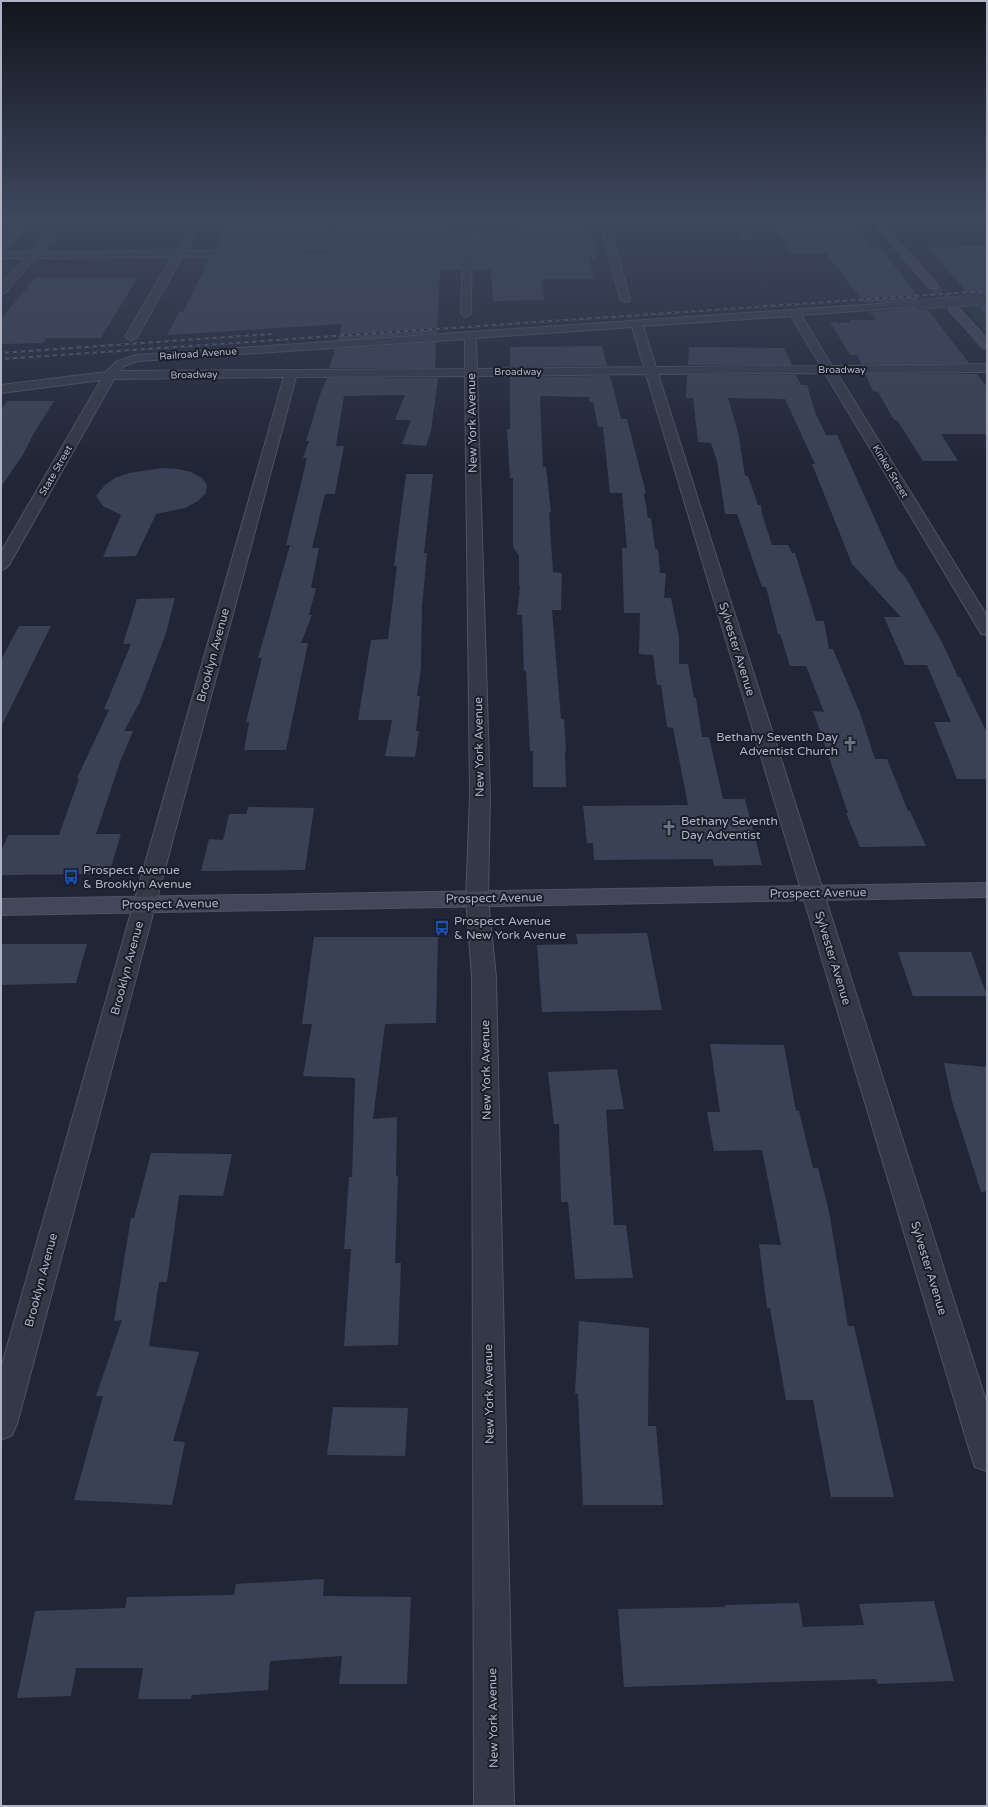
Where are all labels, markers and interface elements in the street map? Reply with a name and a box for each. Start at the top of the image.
street label: Railroad Avenue [159,345,238,363]
street label: Broadway [818,364,866,376]
street label: Broadway [494,366,542,378]
street label: Broadway [170,369,218,381]
street label: New York Avenue [464,373,480,473]
street label: State Street [37,443,75,498]
street label: Kinkel Street [870,443,911,500]
street label: Sylvester Avenue [716,600,758,698]
street label: Brooklyn Avenue [194,606,232,703]
street label: New York Avenue [471,697,487,797]
place label: Bethany Seventh Day Adventist Church [716,730,839,758]
church icon: Bethany Seventh Day Adventist Church [841,735,859,753]
place label: Bethany Seventh Day Adventist [681,814,778,842]
church icon: Bethany Seventh Day Adventist [660,819,678,837]
place label: Prospect Avenue & Brooklyn Avenue [83,863,192,891]
bus stop icon: Prospect Avenue & Brooklyn Avenue [62,868,80,886]
street label: Prospect Avenue [769,885,867,901]
street label: Prospect Avenue [445,890,543,906]
street label: Prospect Avenue [121,896,219,912]
street label: Sylvester Avenue [812,909,854,1007]
place label: Prospect Avenue & New York Avenue [454,914,566,942]
street label: Brooklyn Avenue [108,919,146,1016]
bus stop icon: Prospect Avenue & New York Avenue [433,919,451,937]
street label: New York Avenue [478,1020,494,1120]
street label: Sylvester Avenue [908,1219,950,1317]
street label: Brooklyn Avenue [22,1231,60,1328]
street label: New York Avenue [481,1344,497,1444]
street label: New York Avenue [485,1668,501,1768]

